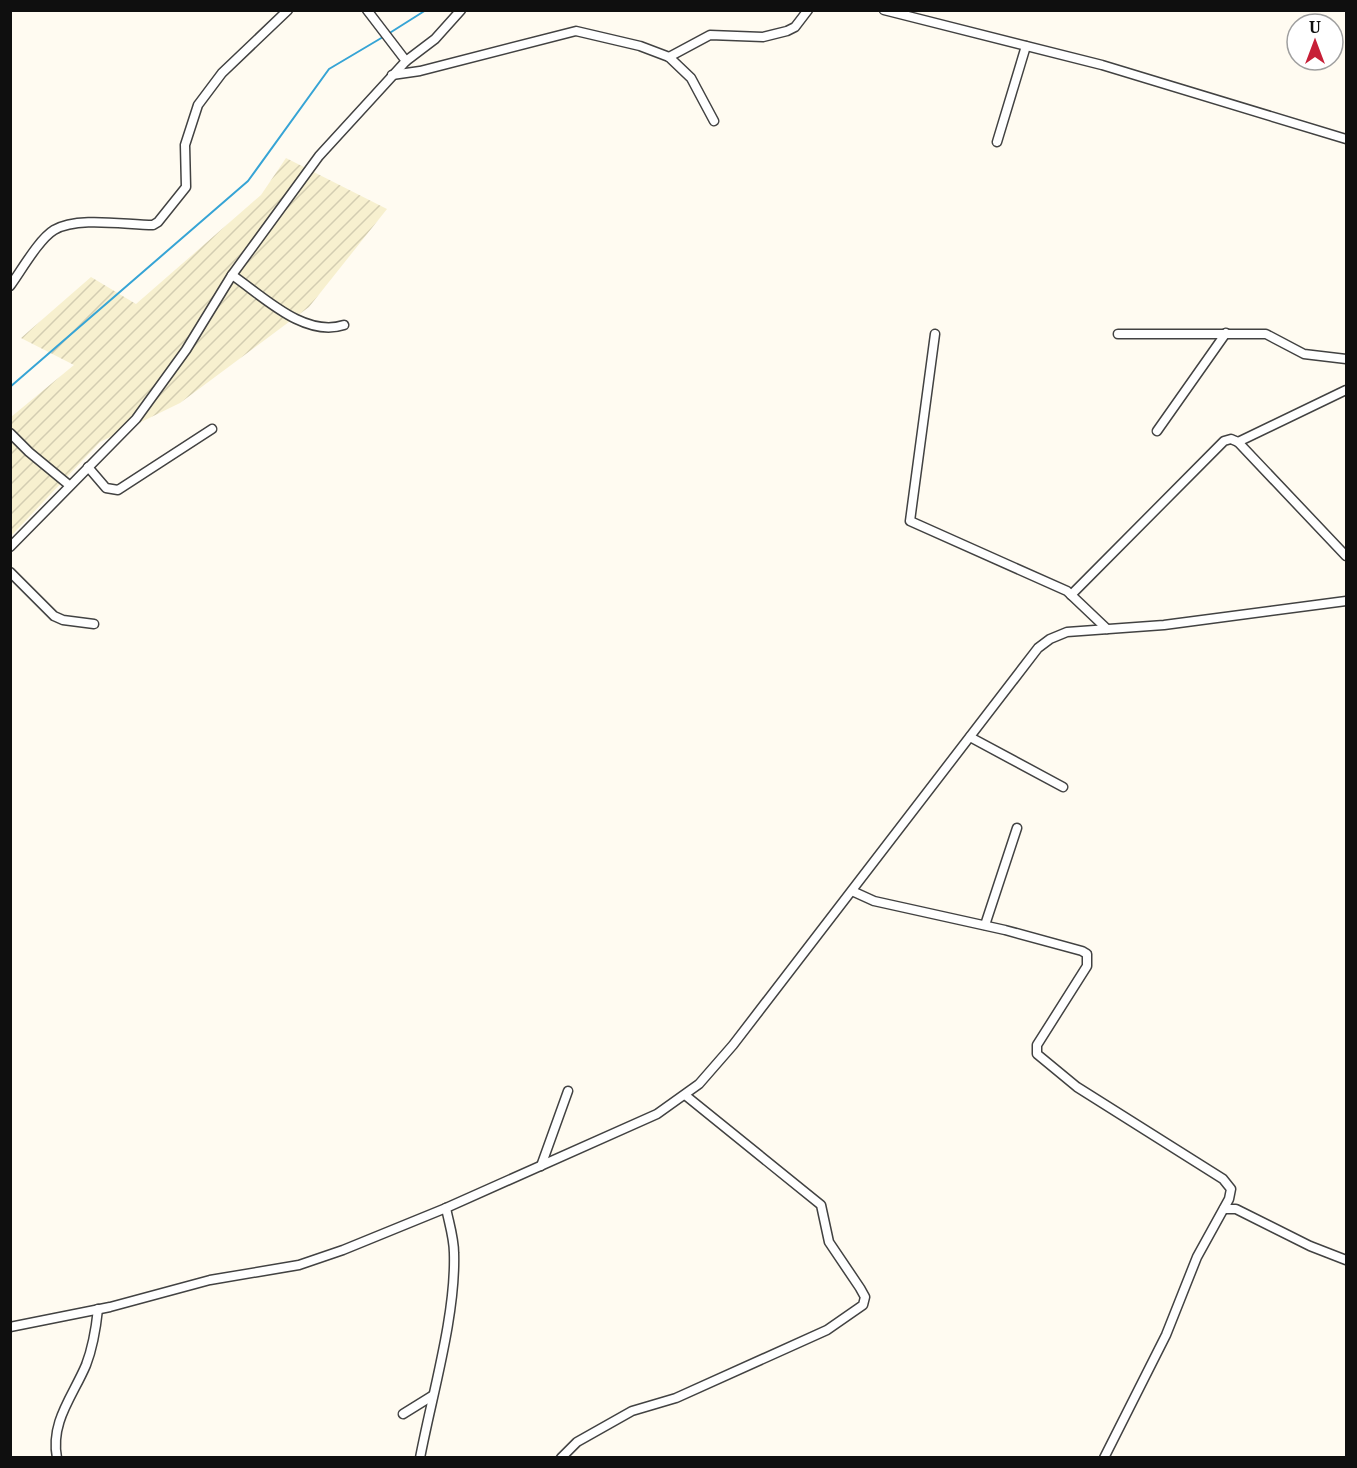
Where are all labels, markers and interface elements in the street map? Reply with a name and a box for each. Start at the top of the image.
north arrow [1285,12,1345,72]
text: U [1309,16,1321,38]

